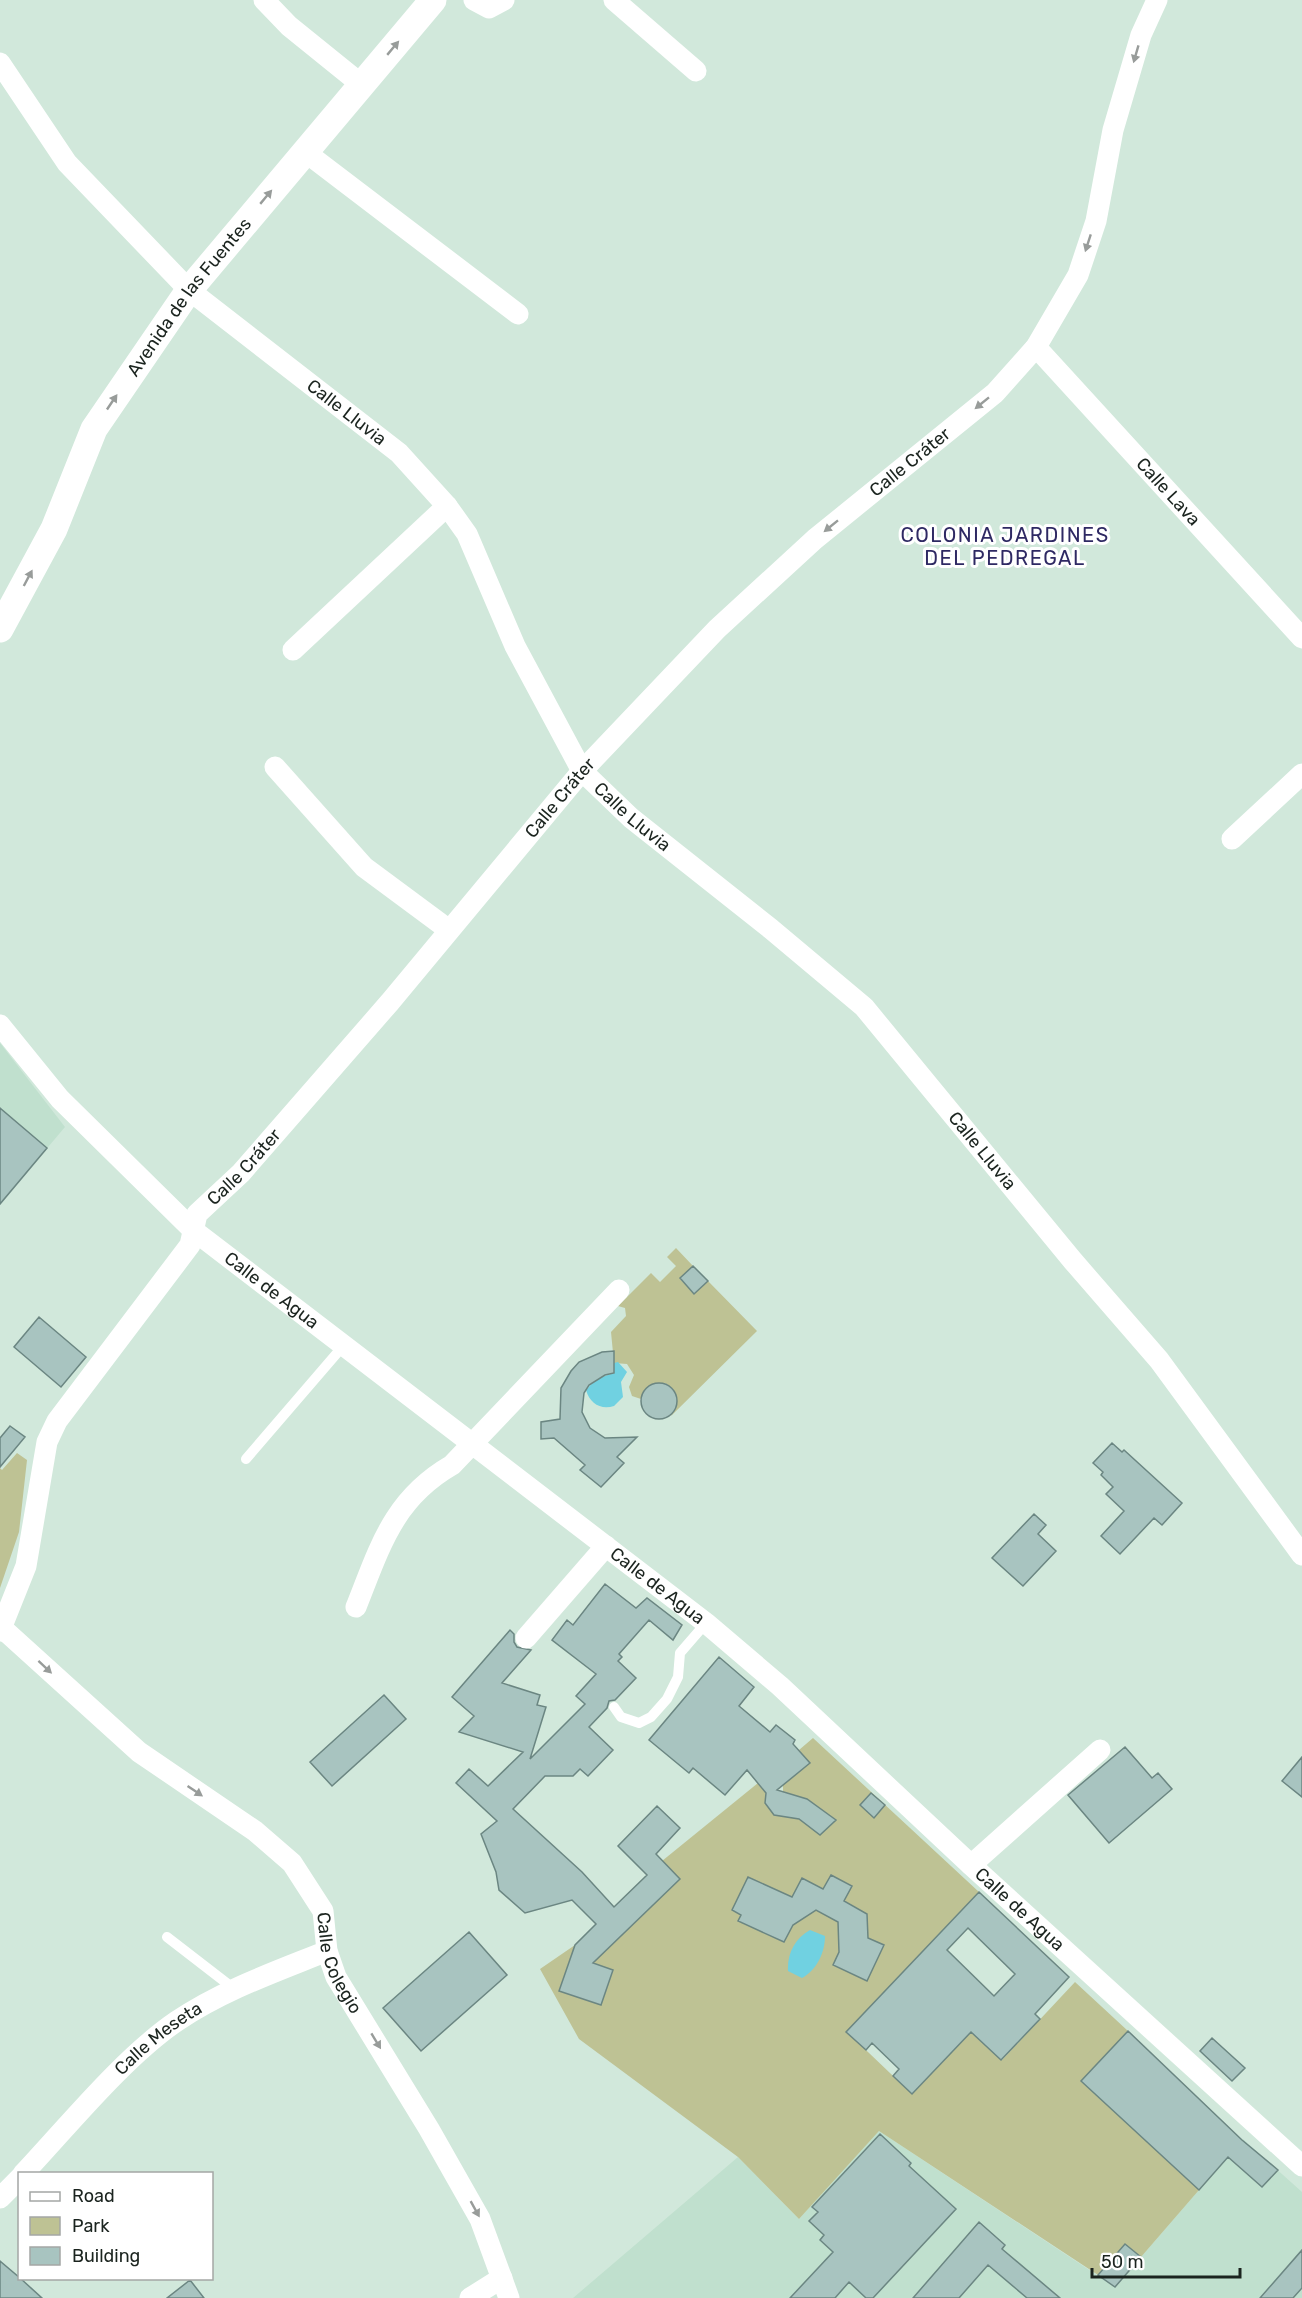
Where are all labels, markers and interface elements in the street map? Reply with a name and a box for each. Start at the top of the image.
one-way arrow [386,41,399,56]
one-way arrow [1131,45,1140,63]
one-way arrow [260,189,273,205]
street label: Avenida de las Fuentes [122,213,256,381]
one-way arrow [1083,234,1093,252]
street label: Calle Lluvia [302,375,391,450]
one-way arrow [106,395,118,411]
one-way arrow [974,397,990,410]
street label: Calle Cráter [865,423,955,501]
street label: Calle Lava [1132,453,1205,530]
one-way arrow [823,520,839,533]
district label: COLONIA JARDINES DEL PEDREGAL [900,523,1110,570]
one-way arrow [23,569,33,586]
street label: Calle Cráter [520,753,600,842]
street label: Calle Lluvia [589,777,675,856]
street label: Calle Lluvia [944,1107,1021,1194]
street label: Calle Cráter [202,1124,286,1210]
street label: Calle de Agua [220,1247,323,1333]
street label: Calle de Agua [606,1543,709,1629]
one-way arrow [37,1660,52,1673]
one-way arrow [186,1786,203,1797]
street label: Calle de Agua [970,1863,1069,1956]
street label: Calle Colegio [312,1911,367,2018]
street label: Calle Meseta [110,1997,206,2080]
one-way arrow [370,2033,381,2049]
legend [18,2172,213,2280]
text: Road [72,2185,115,2207]
one-way arrow [469,2201,480,2217]
text: Park [72,2215,110,2237]
scale bar [1092,2241,1240,2279]
text: Building [72,2245,140,2267]
text: 50 m [1101,2251,1144,2273]

